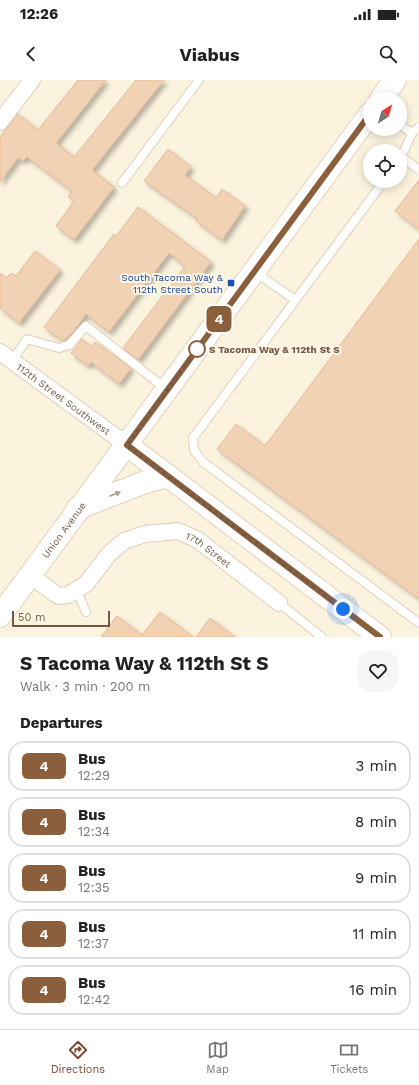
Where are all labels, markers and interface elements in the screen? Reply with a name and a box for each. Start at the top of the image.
text: 12:26 [20,5,58,23]
icon: back [20,43,42,65]
icon: search [377,43,399,65]
text: Viabus [180,44,239,65]
north arrow [363,92,407,136]
map controls [363,92,407,188]
button: locate [363,144,407,188]
place label: South Tacoma Way & 112th Street South [121,272,224,295]
marker: South Tacoma Way & 112th Street South [226,278,236,288]
line badge: 4 [206,306,232,332]
text: 4 [214,311,224,327]
marker: S Tacoma Way & 112th St S [188,340,206,358]
place label: S Tacoma Way & 112th St S [209,344,340,355]
street label: 112th Street Southwest [15,361,113,437]
one-way arrow [109,491,121,497]
street label: Union Avenue [39,500,88,560]
street label: 17th Street [184,530,234,570]
your location [333,599,353,619]
scale bar [12,609,110,628]
text: 50 m [18,611,45,624]
button: heart [357,650,399,692]
text: S Tacoma Way & 112th St S [20,652,269,675]
text: Walk · 3 min · 200 m [20,679,150,694]
text: Departures [20,714,103,732]
text: Bus [78,750,106,768]
text: 3 min [356,757,397,775]
text: 4 [39,758,49,774]
text: 12:29 [78,768,110,783]
text: Bus [78,806,106,824]
text: 8 min [355,813,397,831]
text: 4 [39,814,49,830]
text: 12:34 [78,824,110,839]
text: Bus [78,862,106,880]
text: 9 min [355,869,397,887]
text: 4 [39,870,49,886]
text: 12:35 [78,880,110,895]
text: Bus [78,918,106,936]
text: 11 min [353,925,397,943]
text: 4 [39,926,49,942]
text: 12:37 [78,936,109,951]
text: Bus [78,974,106,992]
text: 16 min [349,981,397,999]
text: 4 [39,982,49,998]
text: 12:42 [78,992,110,1007]
tab: Directions [51,1039,105,1076]
tab: Map [206,1039,229,1076]
tab: Tickets [330,1039,368,1076]

